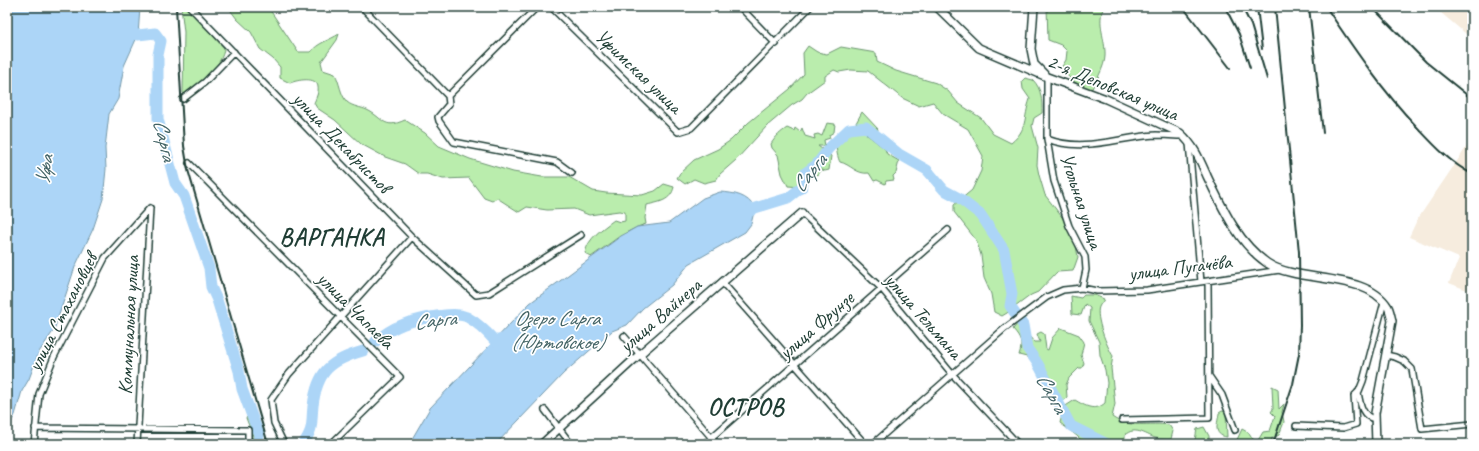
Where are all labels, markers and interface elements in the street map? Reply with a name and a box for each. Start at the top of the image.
street label: Уфимская улица [590,24,689,120]
street label: 2-я Деповская улица [1043,49,1184,127]
street label: улица Декабристов [286,86,398,201]
water label: Сарга [148,117,183,166]
water label: Сарга [786,147,834,197]
street label: Угольная улица [1054,150,1109,254]
water label: Уфа [29,151,59,187]
district label: ВАРГАНКА [279,222,385,252]
street label: улица Стахановцев [21,246,104,376]
street label: улица Пугачёва [1126,249,1234,286]
street label: Коммунальная улица [112,253,145,395]
street label: улица Чапаева [311,266,400,355]
street label: улица Тельмана [879,267,969,366]
street label: улица Вайнера [613,272,708,359]
street label: улица Фрунзе [773,285,860,366]
water label: Сарга [413,305,460,335]
water label: Озеро Сарга (Юртовское) [511,305,609,355]
water label: Сарга [1031,369,1075,420]
district label: ОСТРОВ [708,392,786,422]

